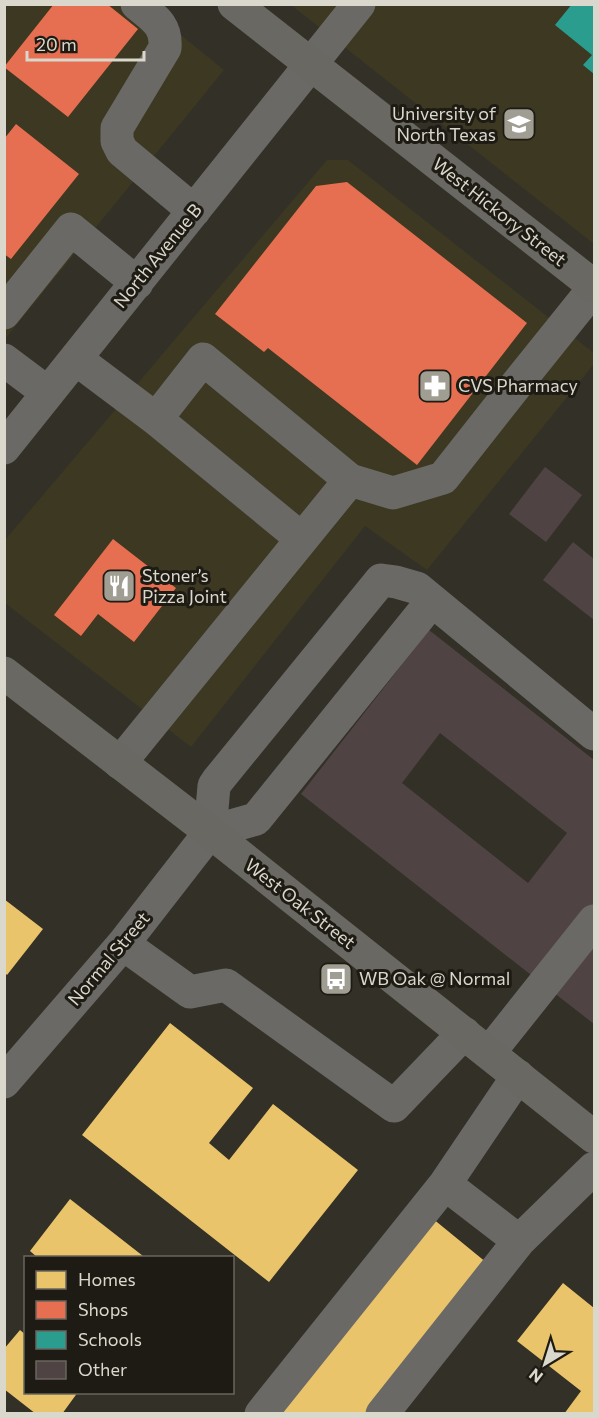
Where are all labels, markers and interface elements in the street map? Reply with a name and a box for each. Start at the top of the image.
scale bar [27,24,144,62]
text: 20 m [36,33,77,55]
place label: University of North Texas [392,102,497,145]
school or university icon: University of North Texas [501,106,537,142]
street label: West Hickory Street [428,152,571,270]
street label: North Avenue B [108,199,206,312]
pharmacy icon: CVS Pharmacy [417,368,453,404]
place label: CVS Pharmacy [458,374,578,396]
place label: Stoner’s Pizza Joint [142,564,227,607]
restaurant icon: Stoner’s Pizza Joint [101,568,137,604]
street label: West Oak Street [241,853,360,953]
street label: Normal Street [63,907,154,1010]
bus stop icon: WB Oak @ Normal [318,961,354,997]
place label: WB Oak @ Normal [359,967,510,989]
legend [24,1256,234,1394]
text: Homes [78,1268,136,1290]
text: Shops [78,1298,128,1320]
text: Schools [78,1328,142,1350]
north arrow [515,1334,575,1394]
text: Other [78,1358,127,1380]
text: N [525,1365,546,1387]

